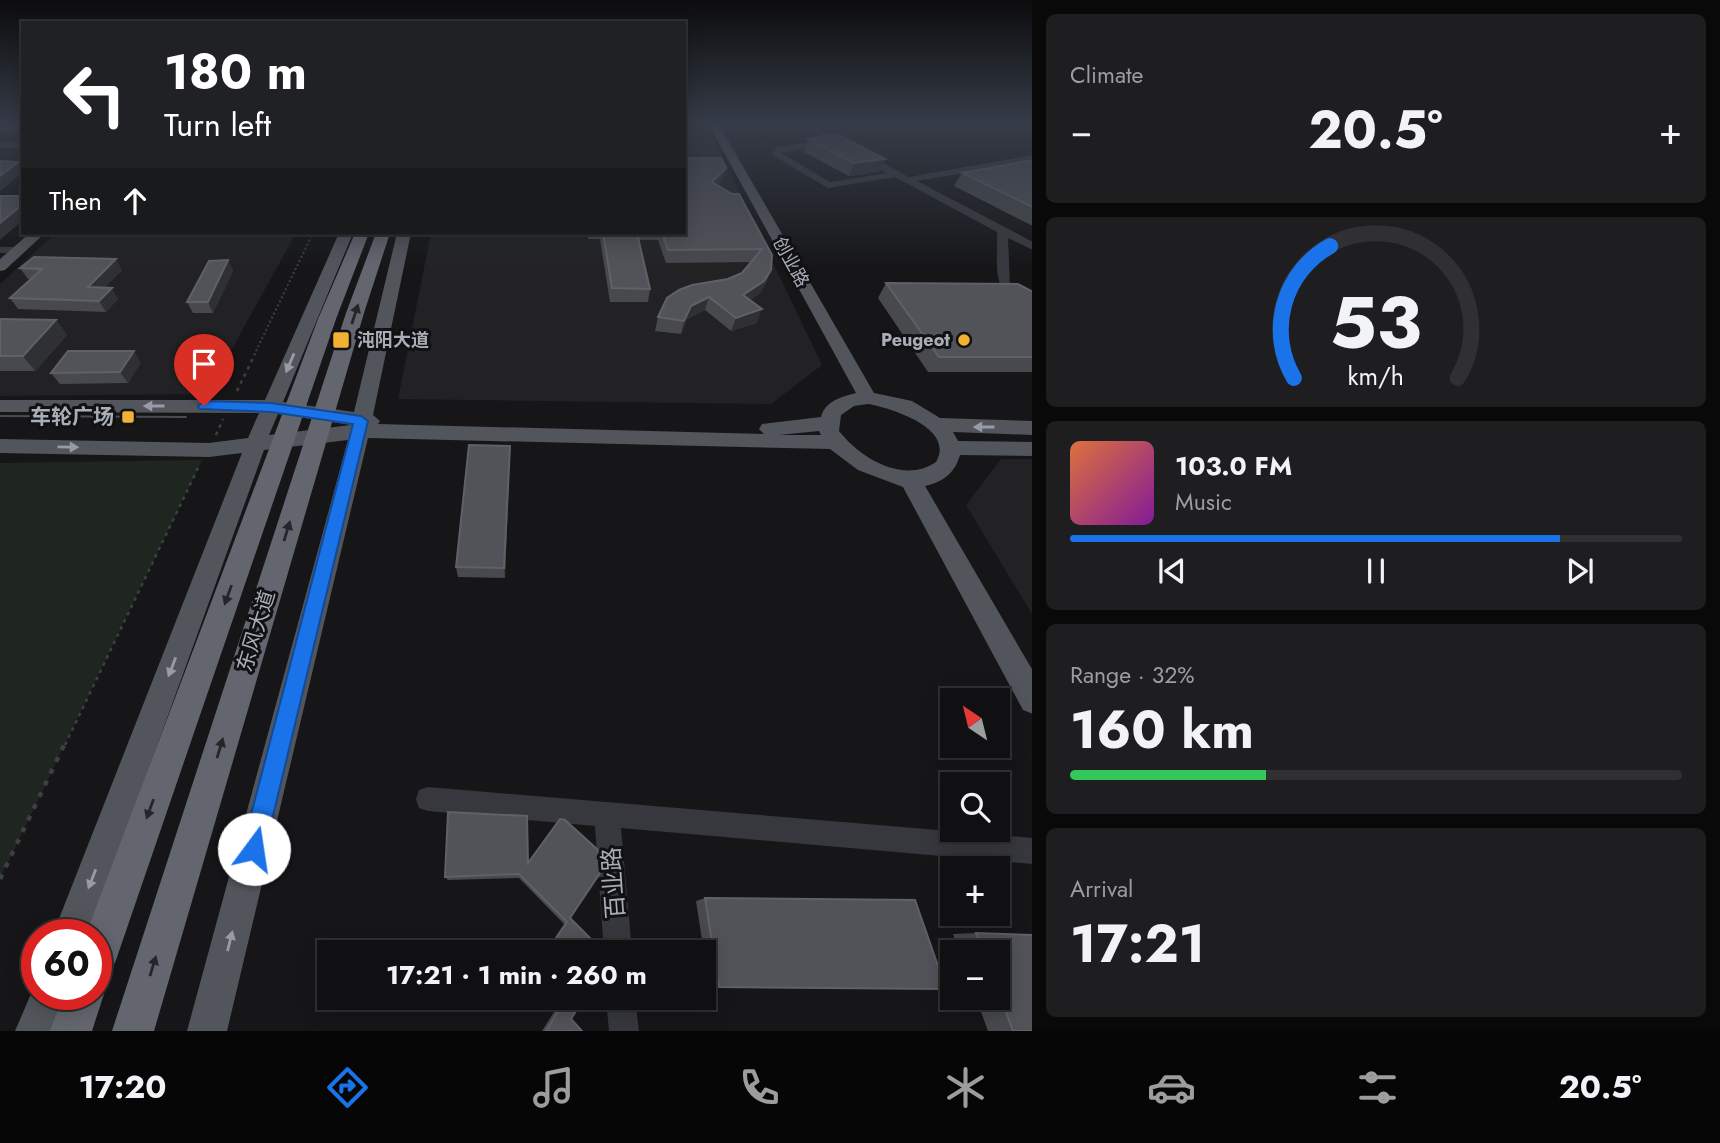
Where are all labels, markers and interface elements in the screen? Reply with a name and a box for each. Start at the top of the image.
text: 180 m [164,37,307,107]
icon: left [49,49,140,140]
text: Climate [1070,58,1143,92]
text: 20.5° [1308,92,1443,168]
text: Turn left [164,102,271,148]
text: − [1070,103,1092,158]
text: + [1659,103,1682,158]
text: Then [49,182,102,220]
icon: ahead [116,182,154,220]
street label: 创业路 [767,232,815,292]
text: 53 [1330,271,1422,376]
one-way arrow [350,303,361,324]
place label: 沌阳大道 [357,327,429,353]
place label: Peugeot [881,327,950,353]
marker: 沌阳大道 [331,330,351,350]
marker: Peugeot [956,332,972,348]
pin [174,334,234,406]
icon: arrive [185,345,223,383]
one-way arrow [284,353,296,373]
text: km/h [1348,358,1404,394]
one-way arrow [143,400,165,412]
place label: 车轮广场 [30,402,114,432]
marker: 车轮广场 [120,409,136,425]
one-way arrow [973,421,995,433]
one-way arrow [57,442,79,453]
text: 103.0 FM [1175,447,1292,485]
text: Music [1175,485,1232,519]
one-way arrow [283,520,293,541]
icon: previous [1153,552,1191,590]
icon: pause [1357,552,1395,590]
icon: next [1561,552,1599,590]
one-way arrow [222,585,233,606]
street label: 东风大道 [229,586,283,676]
one-way arrow [167,656,178,677]
text: Range · 32% [1070,658,1195,692]
north arrow [940,688,1010,758]
map controls [940,688,1010,1010]
text: 160 km [1070,692,1254,768]
one-way arrow [215,738,226,759]
button: search [940,772,1010,842]
one-way arrow [145,799,156,820]
position arrow [217,812,291,886]
street label: 百业路 [593,846,633,920]
button: + [940,856,1010,926]
one-way arrow [86,869,97,890]
text: Arrival [1070,872,1133,906]
text: 17:21 [1070,906,1205,982]
speed limit sign: 60 [21,919,112,1010]
one-way arrow [225,930,236,952]
button: − [940,940,1010,1010]
one-way arrow [148,955,158,976]
text: 17:21 · 1 min · 260 m [386,956,647,994]
icon: directions [323,1063,372,1112]
icon: music [529,1063,578,1112]
icon: phone [735,1063,784,1112]
icon: climate [941,1063,990,1112]
icon: car [1147,1063,1196,1112]
icon: filters [1353,1063,1402,1112]
text: 17:20 [78,1064,167,1110]
text: 20.5° [1559,1064,1642,1110]

